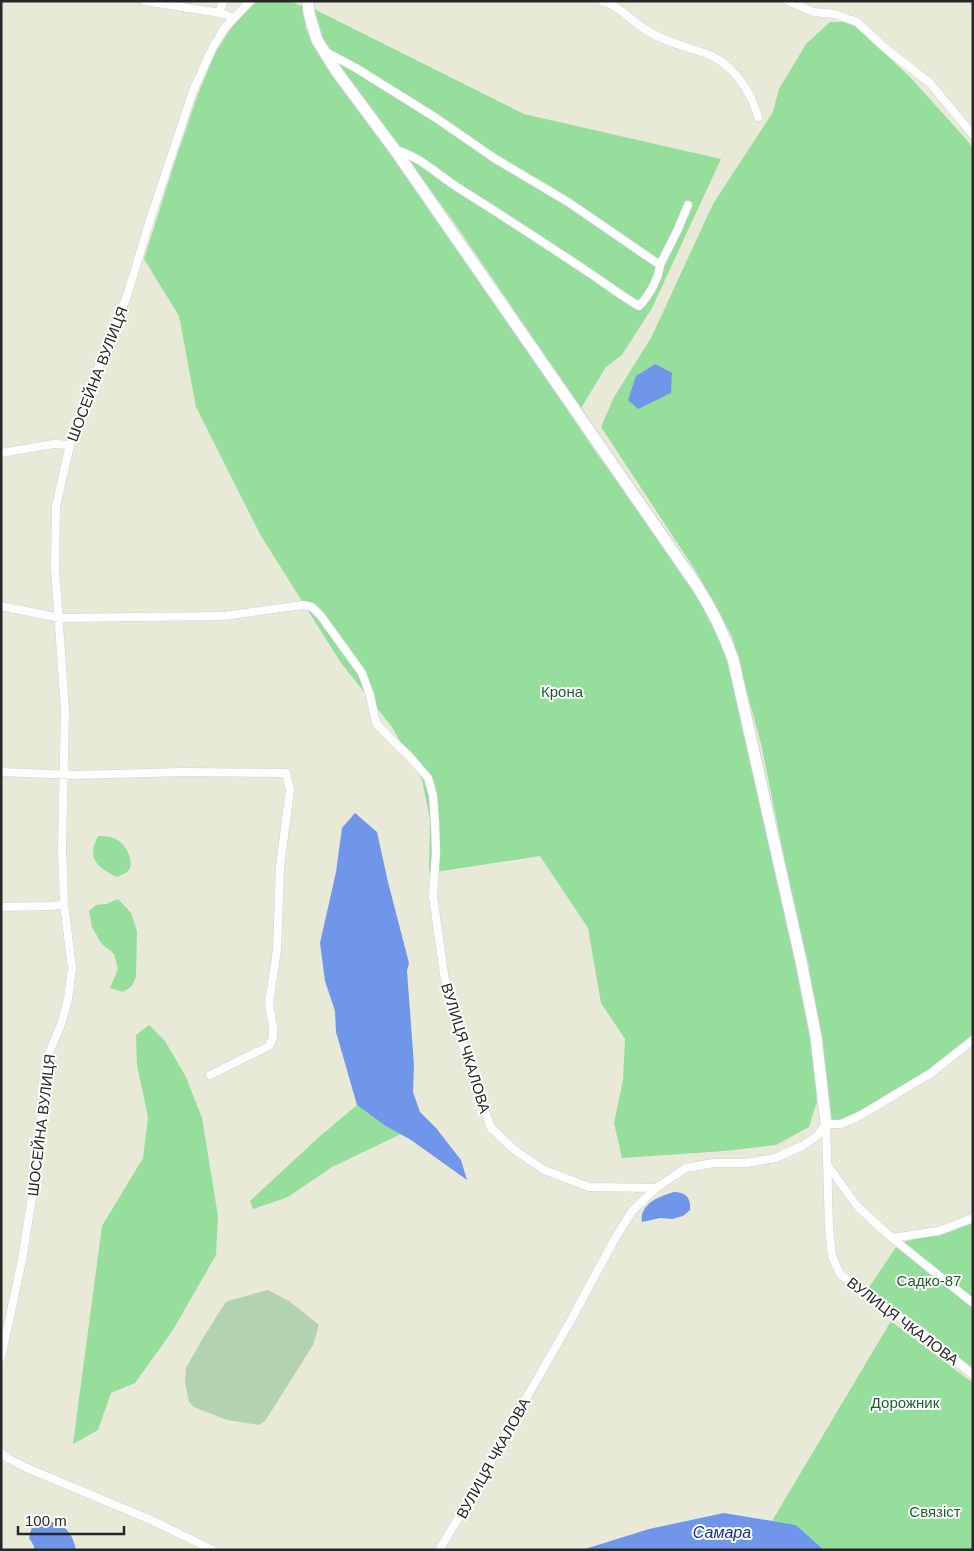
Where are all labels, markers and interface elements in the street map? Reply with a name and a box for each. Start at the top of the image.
street label: ШОСЕЙНА ВУЛИЦЯ [63,304,131,444]
park label: Крона [541,683,584,700]
street label: ВУЛИЦЯ ЧКАЛОВА [438,981,494,1115]
street label: ШОСЕЙНА ВУЛИЦЯ [24,1053,58,1197]
park label: Садко-87 [897,1272,961,1289]
street label: ВУЛИЦЯ ЧКАЛОВА [844,1273,962,1369]
park label: Дорожник [871,1394,940,1411]
street label: ВУЛИЦЯ ЧКАЛОВА [453,1395,533,1521]
park label: Связіст [909,1503,961,1520]
scale bar [18,1504,124,1536]
text: 100 m [25,1512,67,1529]
water label: Самара [693,1524,751,1541]

